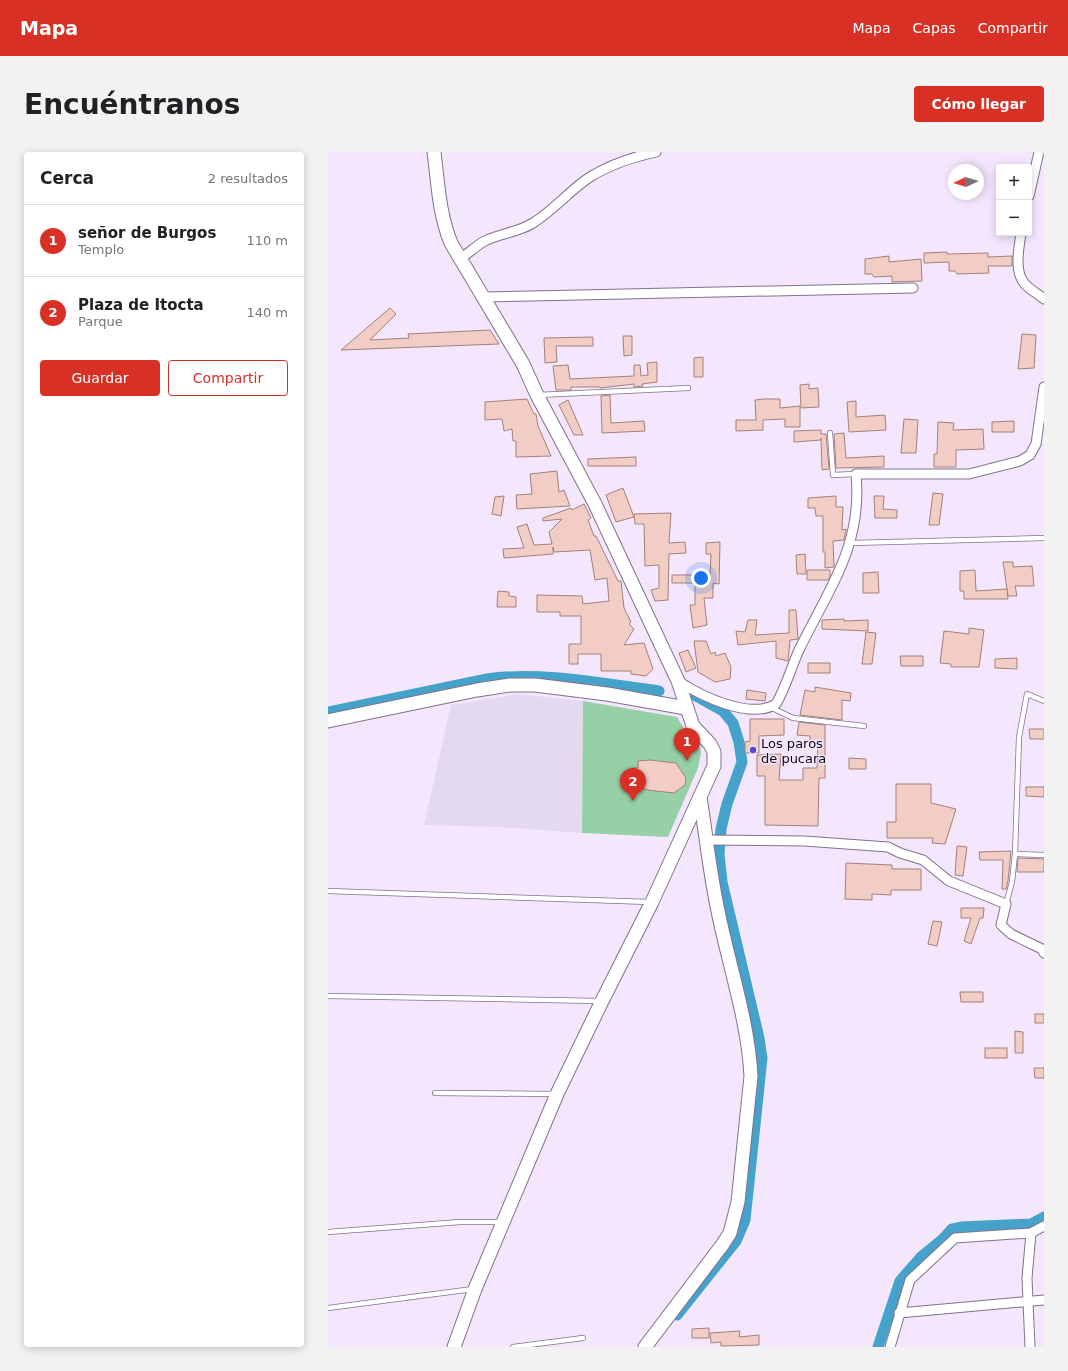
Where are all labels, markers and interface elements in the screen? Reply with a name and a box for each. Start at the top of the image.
text: Mapa [20,17,78,39]
text: Mapa [852,20,891,36]
text: Capas [913,20,956,36]
text: Compartir [978,20,1048,36]
button: Cómo llegar [914,86,1044,122]
text: Encuéntranos [24,88,240,121]
north arrow [948,164,984,200]
map controls [996,164,1032,236]
button: + [996,164,1032,200]
text: Cerca [40,168,94,188]
text: 2 resultados [208,171,288,186]
button: − [996,200,1032,236]
text: señor de Burgos [78,224,216,242]
text: 1 [48,233,58,248]
text: 110 m [246,233,288,248]
text: Templo [78,242,124,257]
text: Plaza de Itocta [78,296,204,314]
text: 2 [48,305,58,320]
text: 140 m [246,305,288,320]
text: Parque [78,314,123,329]
button: Guardar [40,360,160,396]
button: Compartir [168,360,288,396]
your location [691,568,711,588]
pin: 1 [674,728,700,761]
place label: Los paros de pucara [761,736,826,766]
marker: Los paros de pucara [748,745,758,755]
pin: 2 [620,768,646,801]

